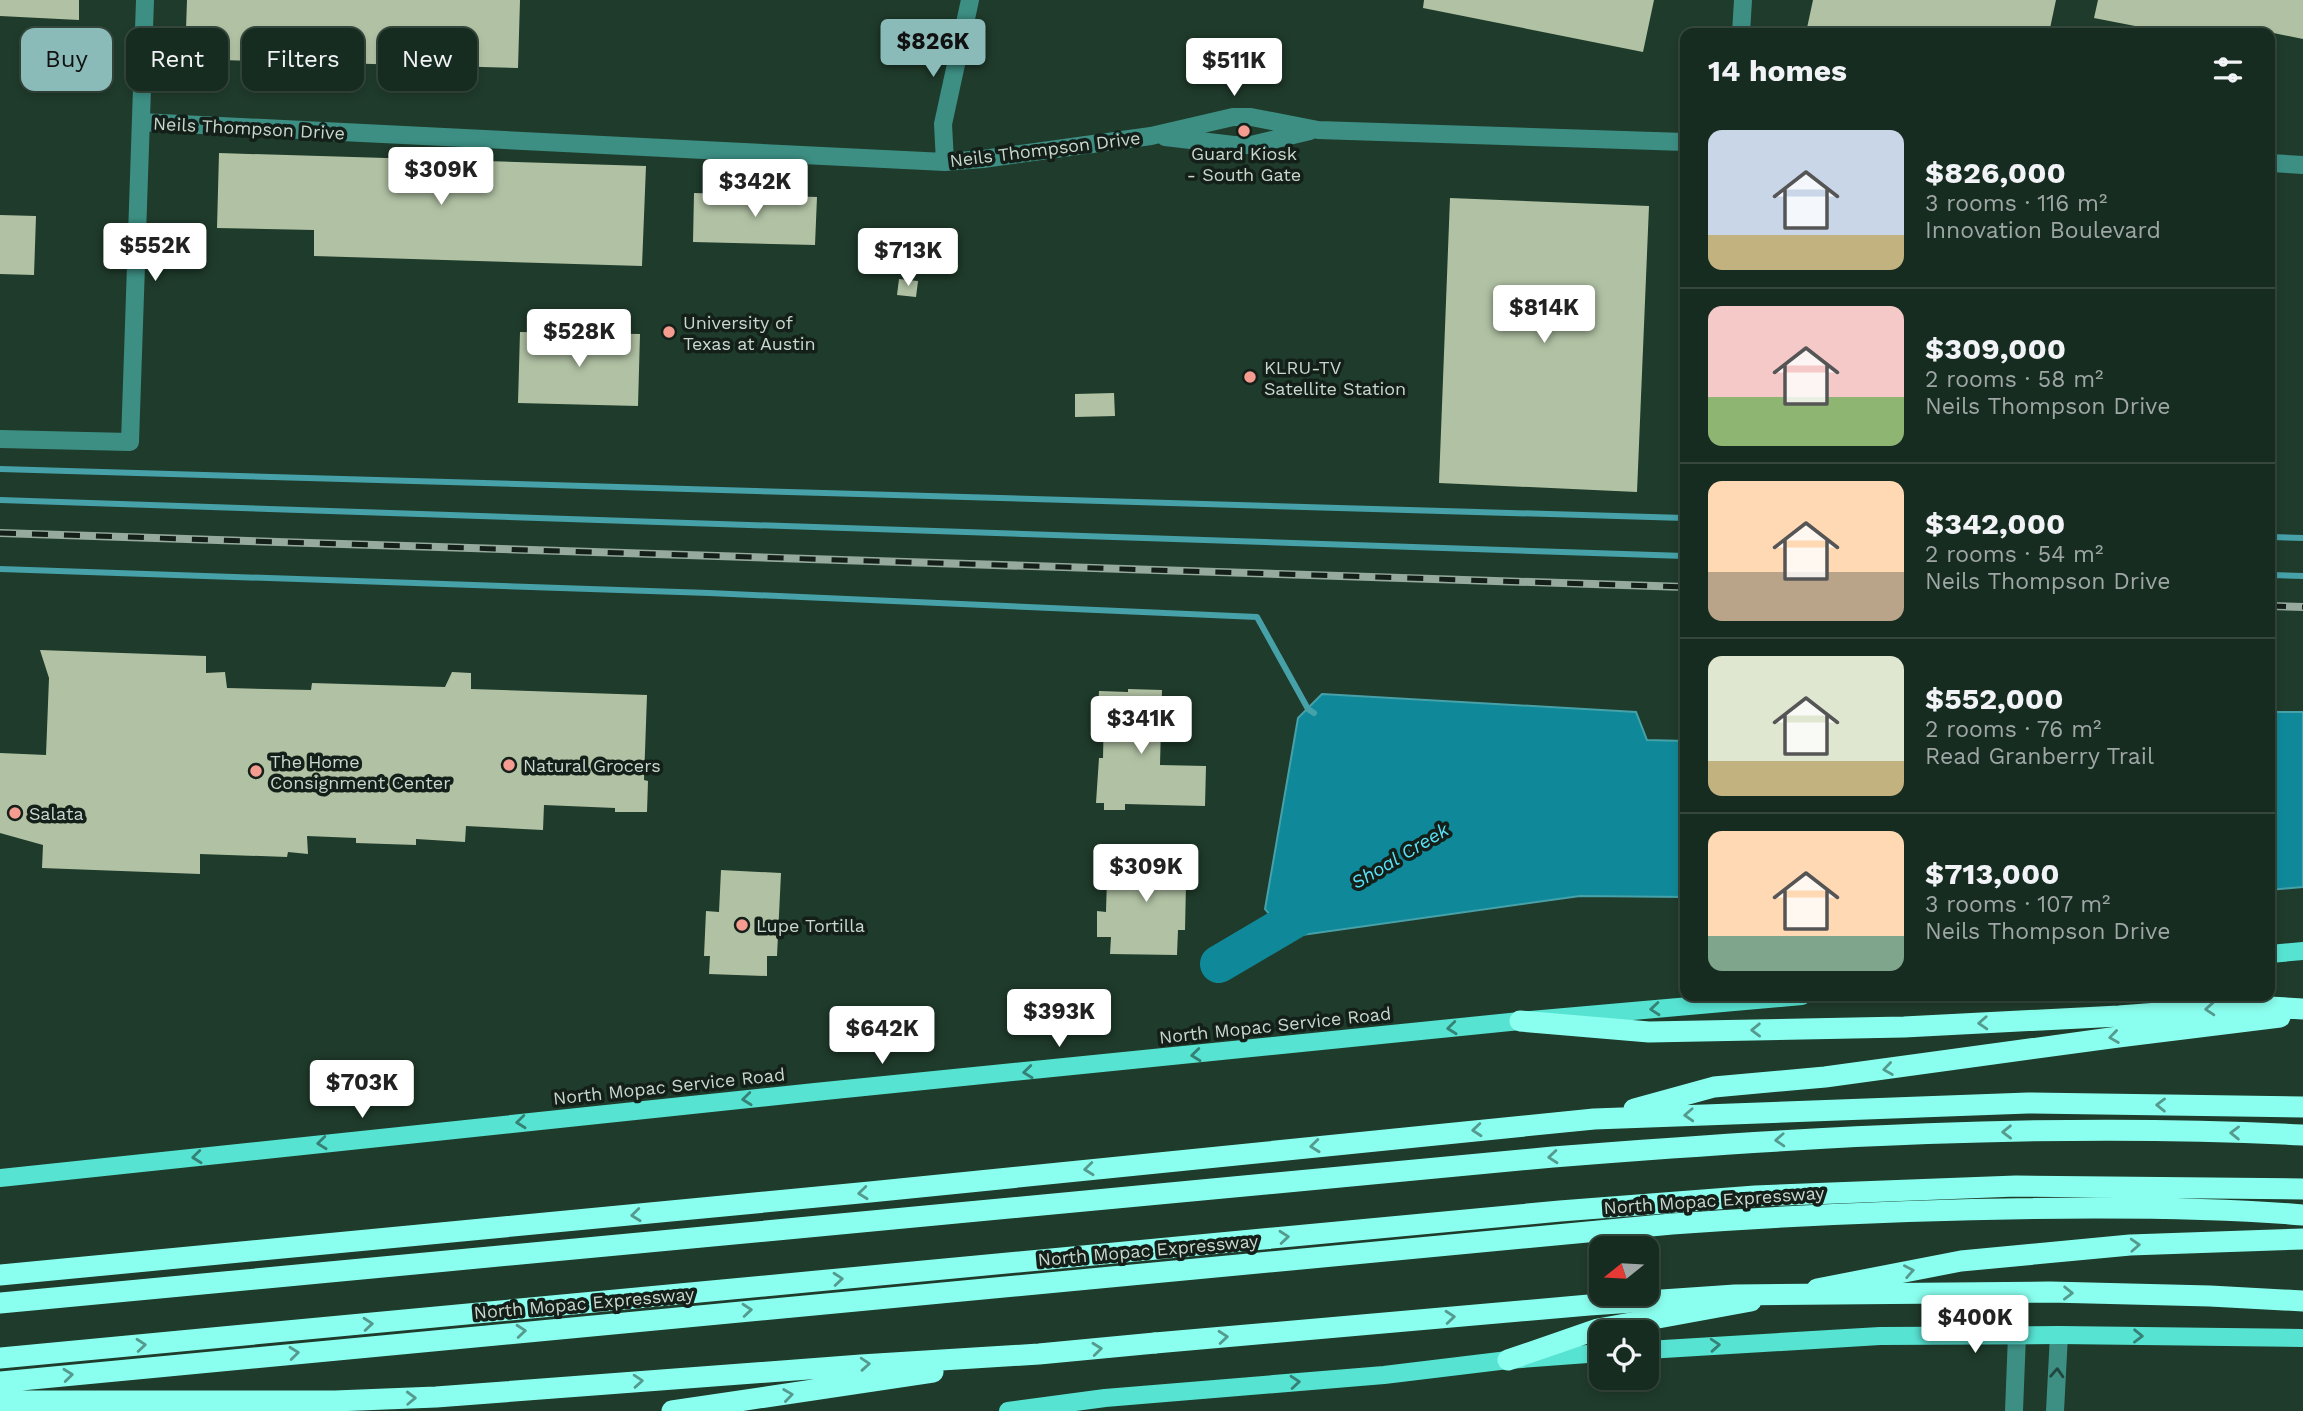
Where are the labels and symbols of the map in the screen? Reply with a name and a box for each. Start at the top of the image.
pin: $826K [884,20,982,79]
pin: $511K [1185,38,1283,98]
street label: Neils Thompson Drive [153,112,345,144]
marker: Guard Kiosk - South Gate [1236,123,1252,139]
street label: Neils Thompson Drive [948,127,1142,171]
place label: Guard Kiosk - South Gate [1187,143,1301,185]
pin: $309K [392,148,490,207]
pin: $342K [706,160,804,219]
pin: $552K [106,224,204,283]
pin: $713K [859,229,957,288]
pin: $814K [1495,286,1593,345]
pin: $528K [530,310,628,369]
place label: University of Texas at Austin [683,312,816,354]
marker: University of Texas at Austin [661,324,677,340]
place label: KLRU-TV Satellite Station [1264,357,1406,399]
marker: KLRU-TV Satellite Station [1242,369,1258,385]
pin: $341K [1092,696,1190,756]
place label: The Home Consignment Center [270,751,451,793]
place label: Natural Grocers [523,755,661,776]
marker: Natural Grocers [501,757,517,773]
marker: The Home Consignment Center [248,763,264,779]
place label: Salata [29,803,84,824]
marker: Salata [7,805,23,821]
water label: Shoal Creek [1347,818,1454,894]
pin: $309K [1097,844,1195,904]
place label: Lupe Tortilla [756,915,865,936]
marker: Lupe Tortilla [734,917,750,933]
pin: $393K [1010,990,1108,1049]
one-way arrow [1650,1001,1661,1016]
one-way arrow [2205,1001,2216,1016]
street label: North Mopac Service Road [1158,1002,1392,1048]
pin: $642K [833,1006,931,1066]
one-way arrow [1978,1015,1989,1030]
one-way arrow [1446,1020,1457,1035]
one-way arrow [1750,1022,1761,1037]
one-way arrow [2108,1030,2120,1045]
one-way arrow [1190,1047,1202,1062]
pin: $703K [313,1060,411,1120]
one-way arrow [1883,1061,1894,1076]
street label: North Mopac Service Road [552,1063,786,1109]
one-way arrow [1022,1064,1034,1079]
one-way arrow [741,1091,752,1106]
one-way arrow [2156,1097,2166,1113]
one-way arrow [1683,1107,1694,1122]
one-way arrow [515,1115,527,1130]
one-way arrow [1472,1123,1483,1138]
one-way arrow [2002,1124,2012,1140]
one-way arrow [2229,1125,2240,1141]
one-way arrow [1774,1132,1785,1147]
one-way arrow [316,1135,327,1150]
one-way arrow [1310,1139,1321,1154]
one-way arrow [191,1149,202,1164]
one-way arrow [1547,1149,1558,1164]
one-way arrow [1083,1162,1095,1177]
street label: North Mopac Expressway [1603,1182,1826,1218]
one-way arrow [857,1185,869,1200]
one-way arrow [631,1207,642,1222]
street label: North Mopac Expressway [1037,1230,1260,1270]
one-way arrow [1279,1230,1290,1245]
north arrow [1589,1236,1659,1306]
one-way arrow [2130,1237,2141,1252]
one-way arrow [1903,1264,1915,1279]
one-way arrow [833,1272,844,1287]
street label: North Mopac Expressway [473,1283,696,1323]
one-way arrow [2063,1285,2074,1300]
pin: $400K [1926,1296,2024,1355]
one-way arrow [742,1303,753,1318]
one-way arrow [1444,1310,1455,1325]
one-way arrow [362,1317,373,1332]
one-way arrow [516,1324,527,1339]
one-way arrow [2133,1328,2144,1344]
one-way arrow [1218,1330,1229,1345]
one-way arrow [136,1338,147,1353]
one-way arrow [1710,1338,1721,1353]
one-way arrow [1091,1341,1103,1356]
one-way arrow [289,1346,300,1361]
one-way arrow [860,1357,871,1372]
one-way arrow [2050,1367,2065,1378]
one-way arrow [63,1368,74,1383]
one-way arrow [633,1374,644,1389]
one-way arrow [1290,1375,1301,1390]
one-way arrow [782,1387,794,1402]
one-way arrow [406,1390,417,1405]

